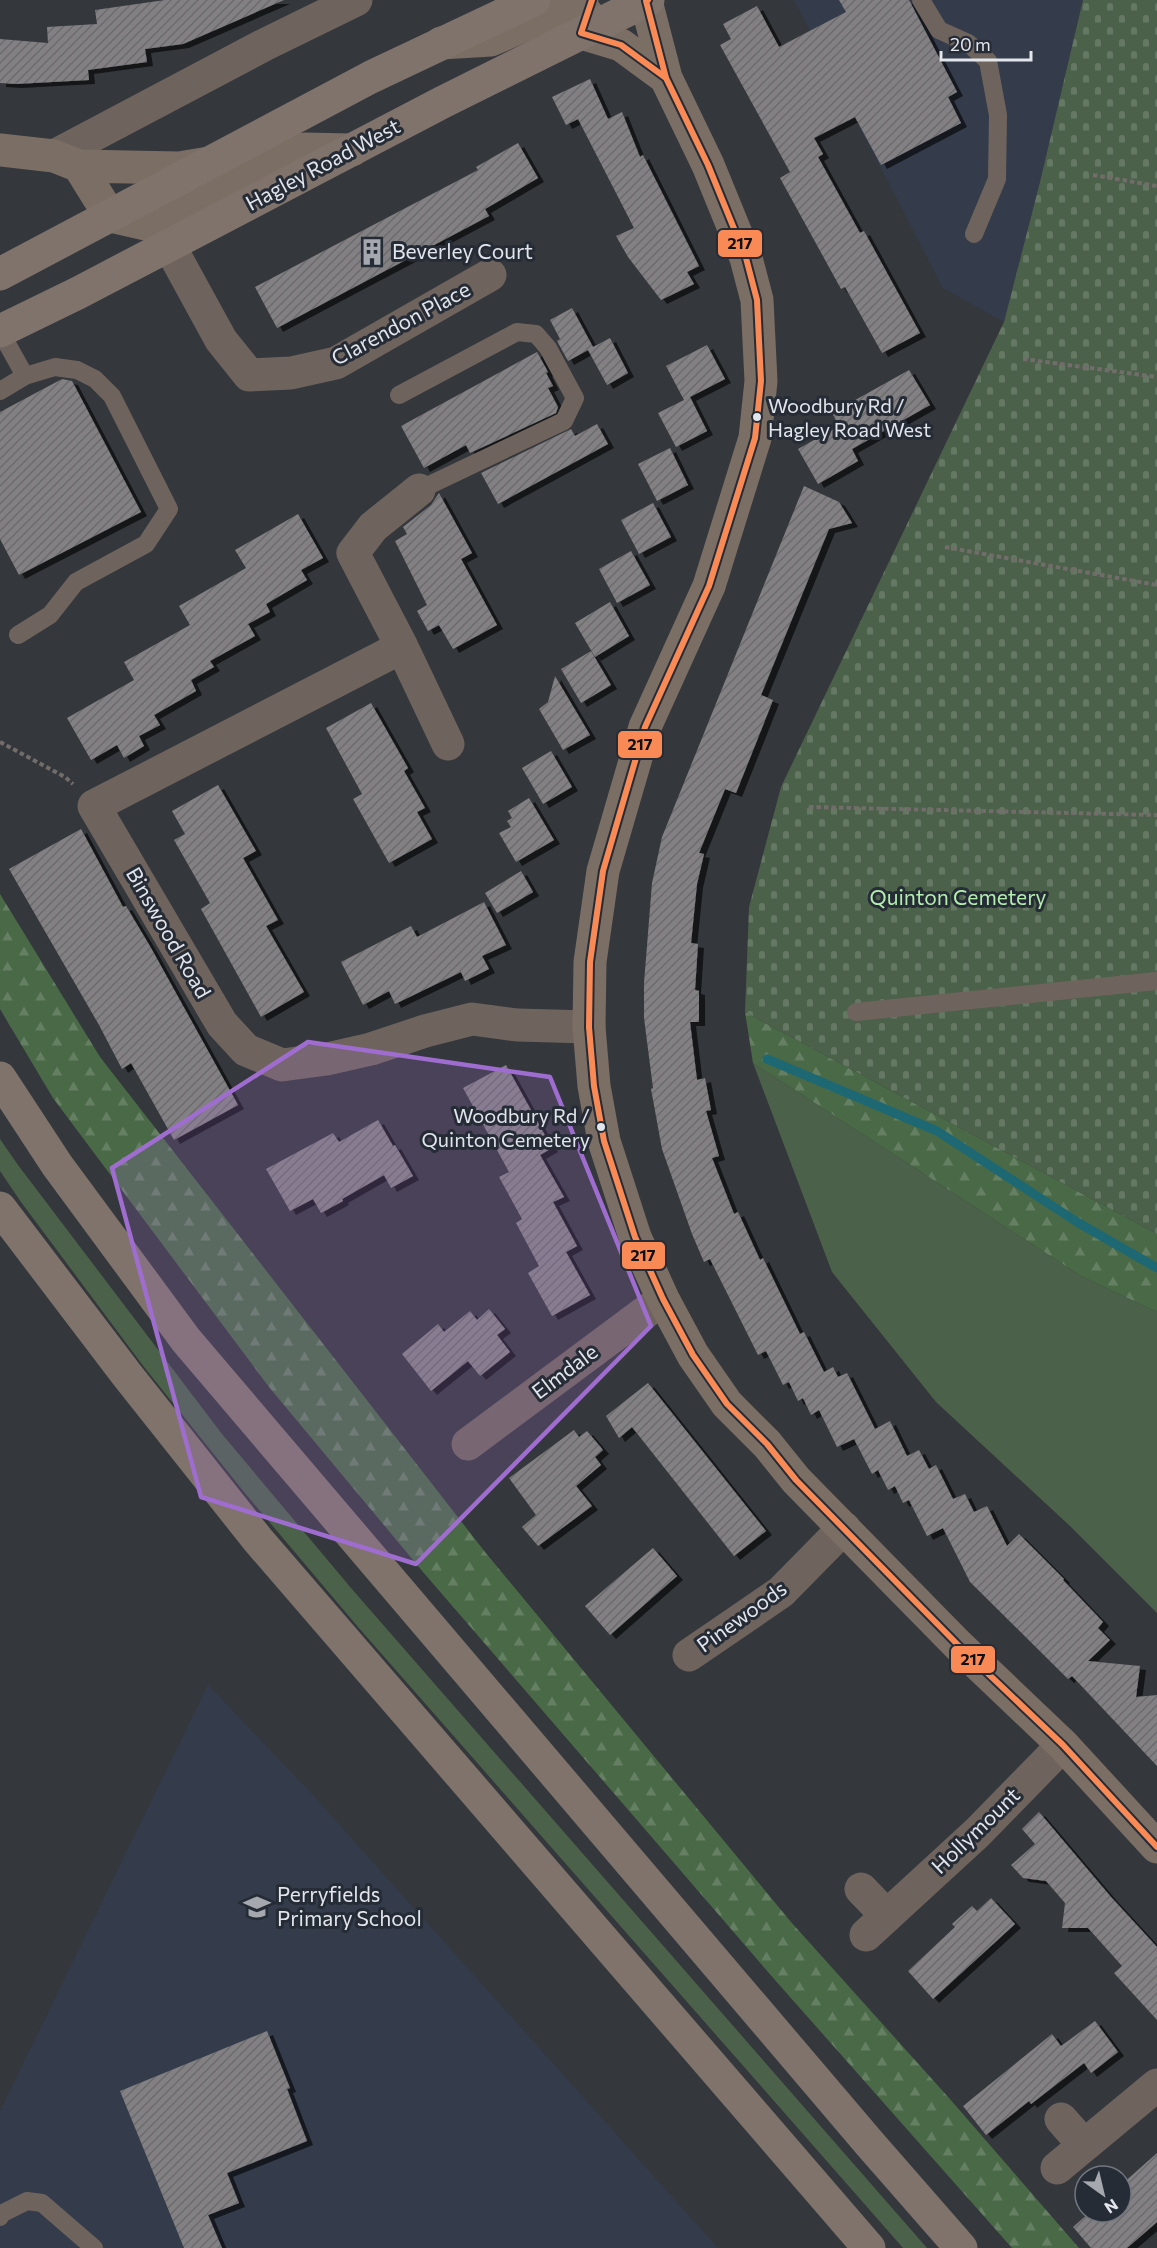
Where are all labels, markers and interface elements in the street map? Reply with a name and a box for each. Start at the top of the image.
scale bar [941,24,1031,62]
text: 20 m [950,33,991,55]
street label: Hagley Road West [241,112,404,215]
line badge: 217 [717,229,763,258]
text: 217 [727,233,753,252]
building icon: Beverley Court [357,237,387,267]
place label: Beverley Court [392,238,533,263]
street label: Clarendon Place [327,276,474,370]
place label: Woodbury Rd / Hagley Road West [768,393,931,441]
marker: Woodbury Rd / Hagley Road West [751,411,763,423]
line badge: 217 [617,730,663,759]
text: 217 [627,734,653,753]
street label: Binswood Road [122,862,217,1002]
park label: Quinton Cemetery [870,884,1047,909]
place label: Woodbury Rd / Quinton Cemetery [422,1103,590,1151]
marker: Woodbury Rd / Quinton Cemetery [595,1121,607,1133]
line badge: 217 [621,1241,666,1270]
text: 217 [630,1245,656,1264]
street label: Elmdale [526,1338,602,1404]
street label: Pinewoods [691,1575,791,1657]
line badge: 217 [950,1645,996,1674]
text: 217 [960,1649,986,1668]
street label: Hollymount [926,1782,1024,1878]
place label: Perryfields Primary School [277,1881,422,1930]
school or university icon: Perryfields Primary School [242,1892,272,1922]
north arrow [1073,2164,1133,2224]
text: N [1101,2196,1122,2218]

